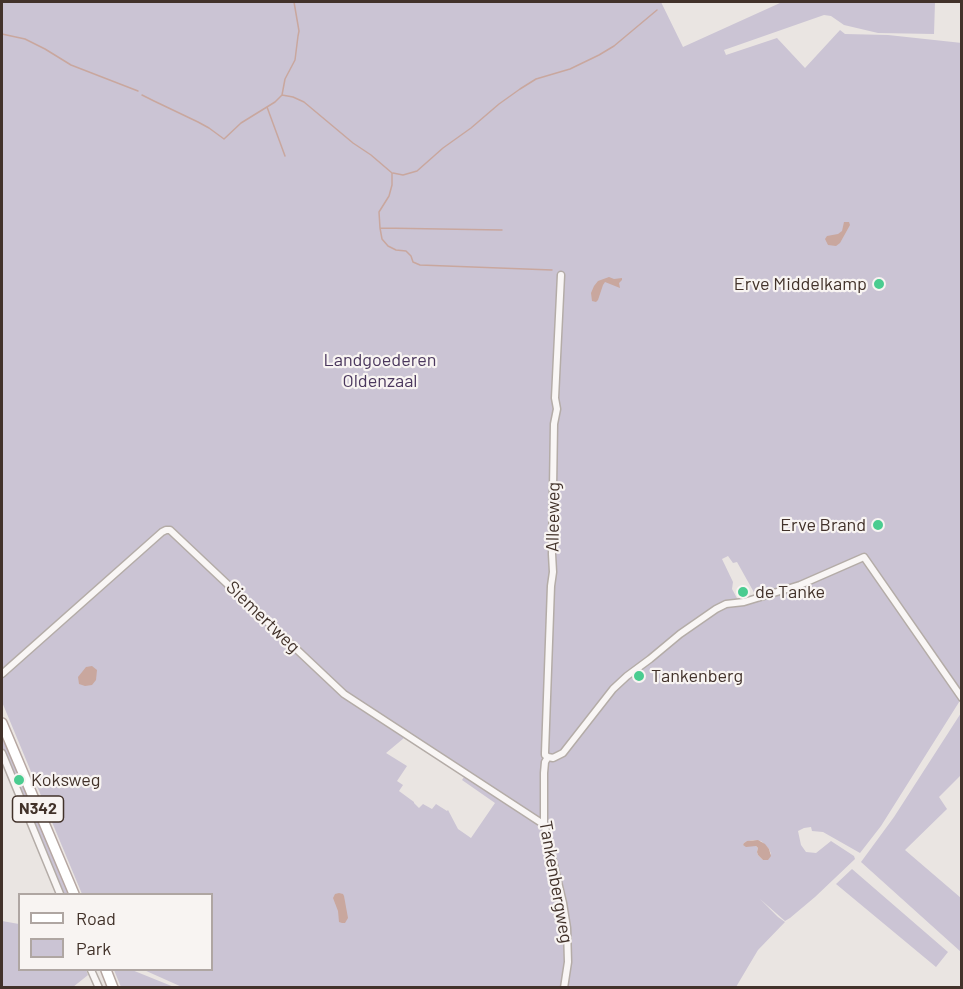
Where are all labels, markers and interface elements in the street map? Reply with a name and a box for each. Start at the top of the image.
place label: Erve Middelkamp [734,273,867,295]
marker: Erve Middelkamp [872,277,886,291]
park label: Landgoederen Oldenzaal [323,349,437,392]
street label: Alleeweg [542,482,564,552]
place label: Erve Brand [780,514,866,536]
marker: Erve Brand [871,518,885,532]
street label: Siemertweg [222,576,304,658]
place label: de Tanke [755,581,825,603]
marker: de Tanke [736,585,750,599]
place label: Tankenberg [651,665,743,687]
marker: Tankenberg [632,669,646,683]
place label: Koksweg [31,769,100,791]
marker: Koksweg [12,773,26,787]
road number: N342 [12,796,63,822]
street label: Tankenbergweg [535,819,577,945]
legend [18,893,213,971]
text: Road [76,907,116,929]
text: Park [76,937,111,959]

